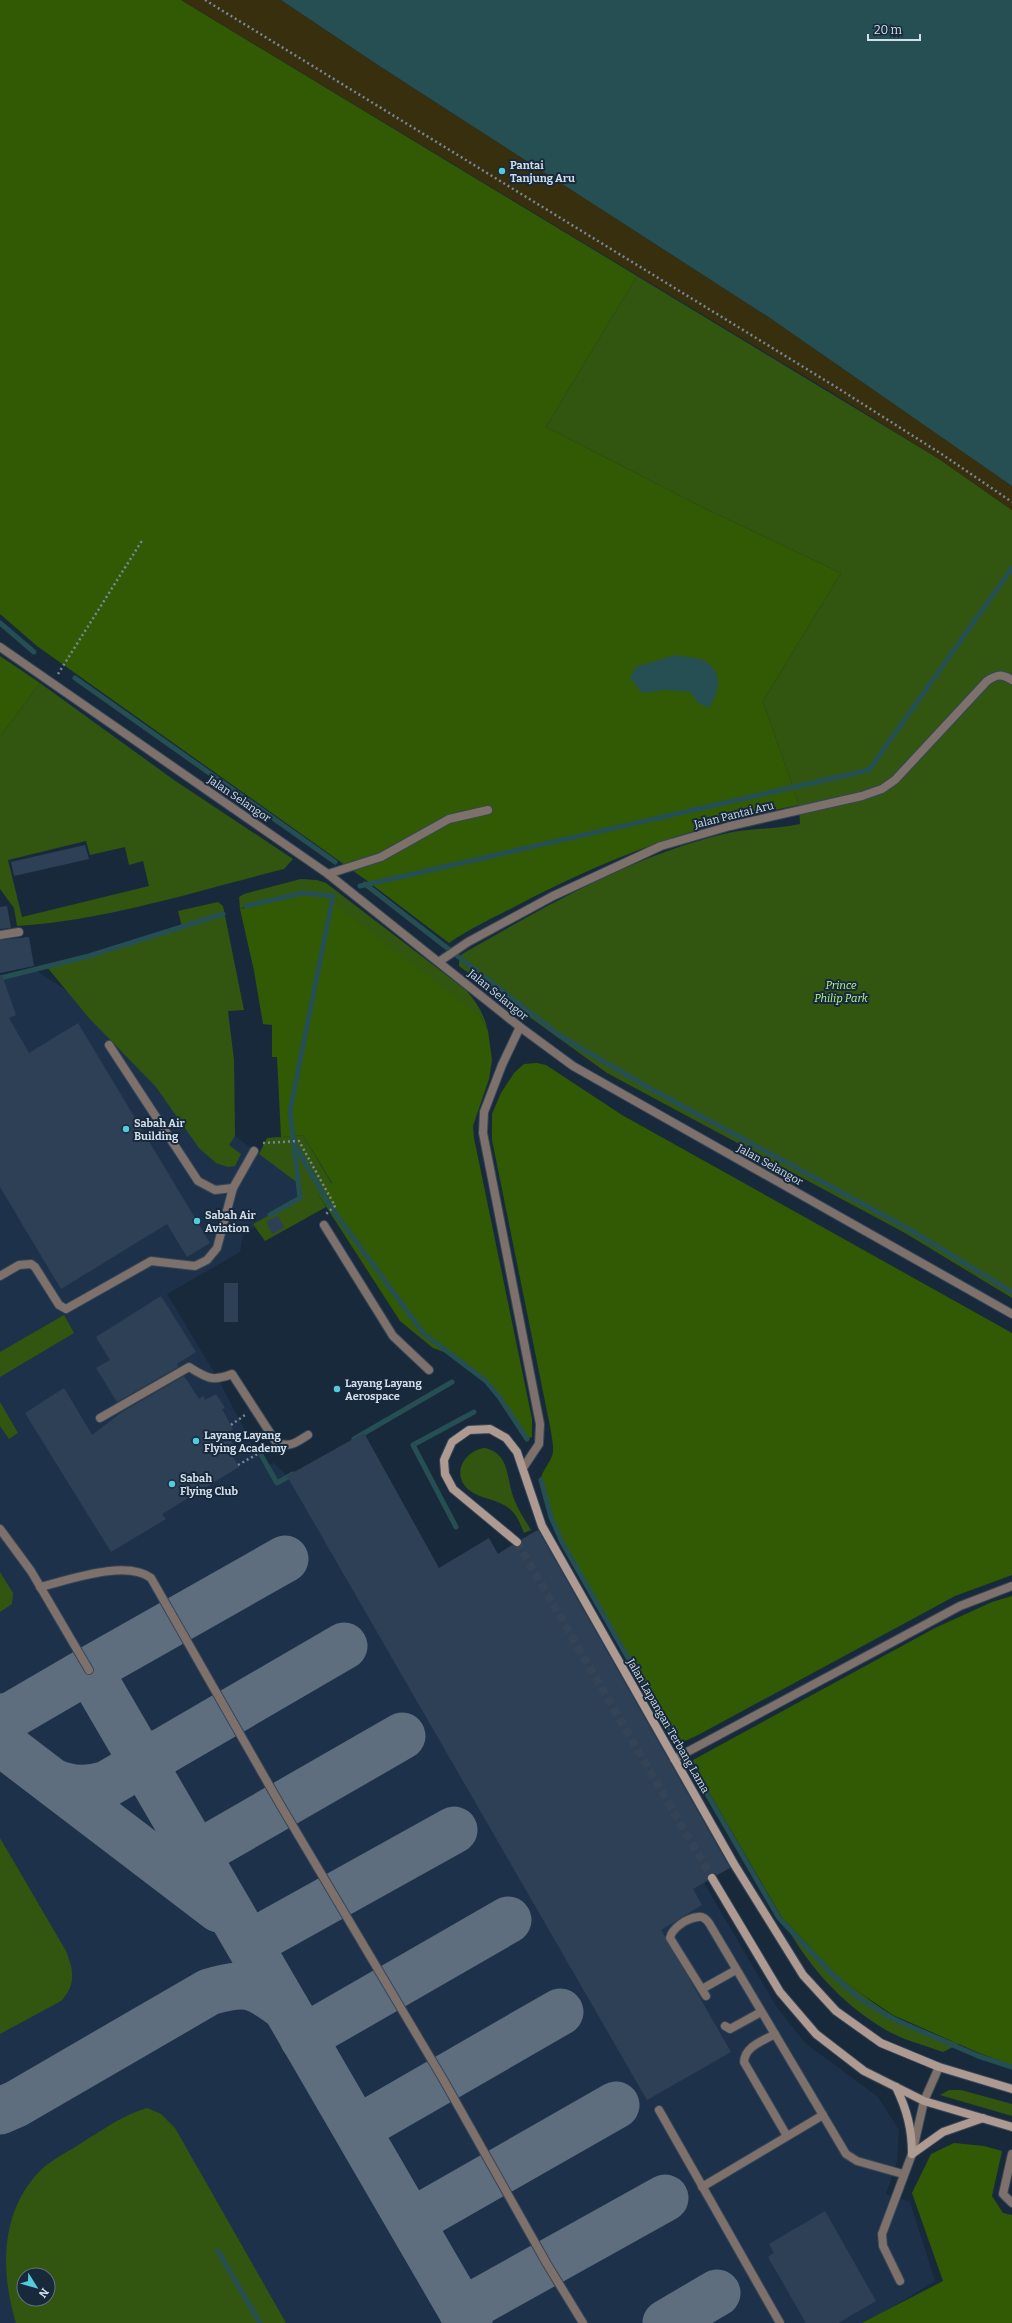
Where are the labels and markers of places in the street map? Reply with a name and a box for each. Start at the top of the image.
place label: Pantai Tanjung Aru [510,159,575,185]
marker: Pantai Tanjung Aru [497,166,507,176]
place label: Sabah Air Building [134,1117,185,1143]
marker: Sabah Air Building [121,1124,131,1134]
place label: Sabah Air Aviation [205,1209,256,1235]
marker: Sabah Air Aviation [192,1216,202,1226]
place label: Layang Layang Aerospace [345,1377,422,1403]
marker: Layang Layang Aerospace [332,1384,342,1394]
place label: Layang Layang Flying Academy [204,1429,288,1455]
marker: Layang Layang Flying Academy [191,1436,201,1446]
place label: Sabah Flying Club [180,1472,238,1498]
marker: Sabah Flying Club [167,1479,177,1489]

